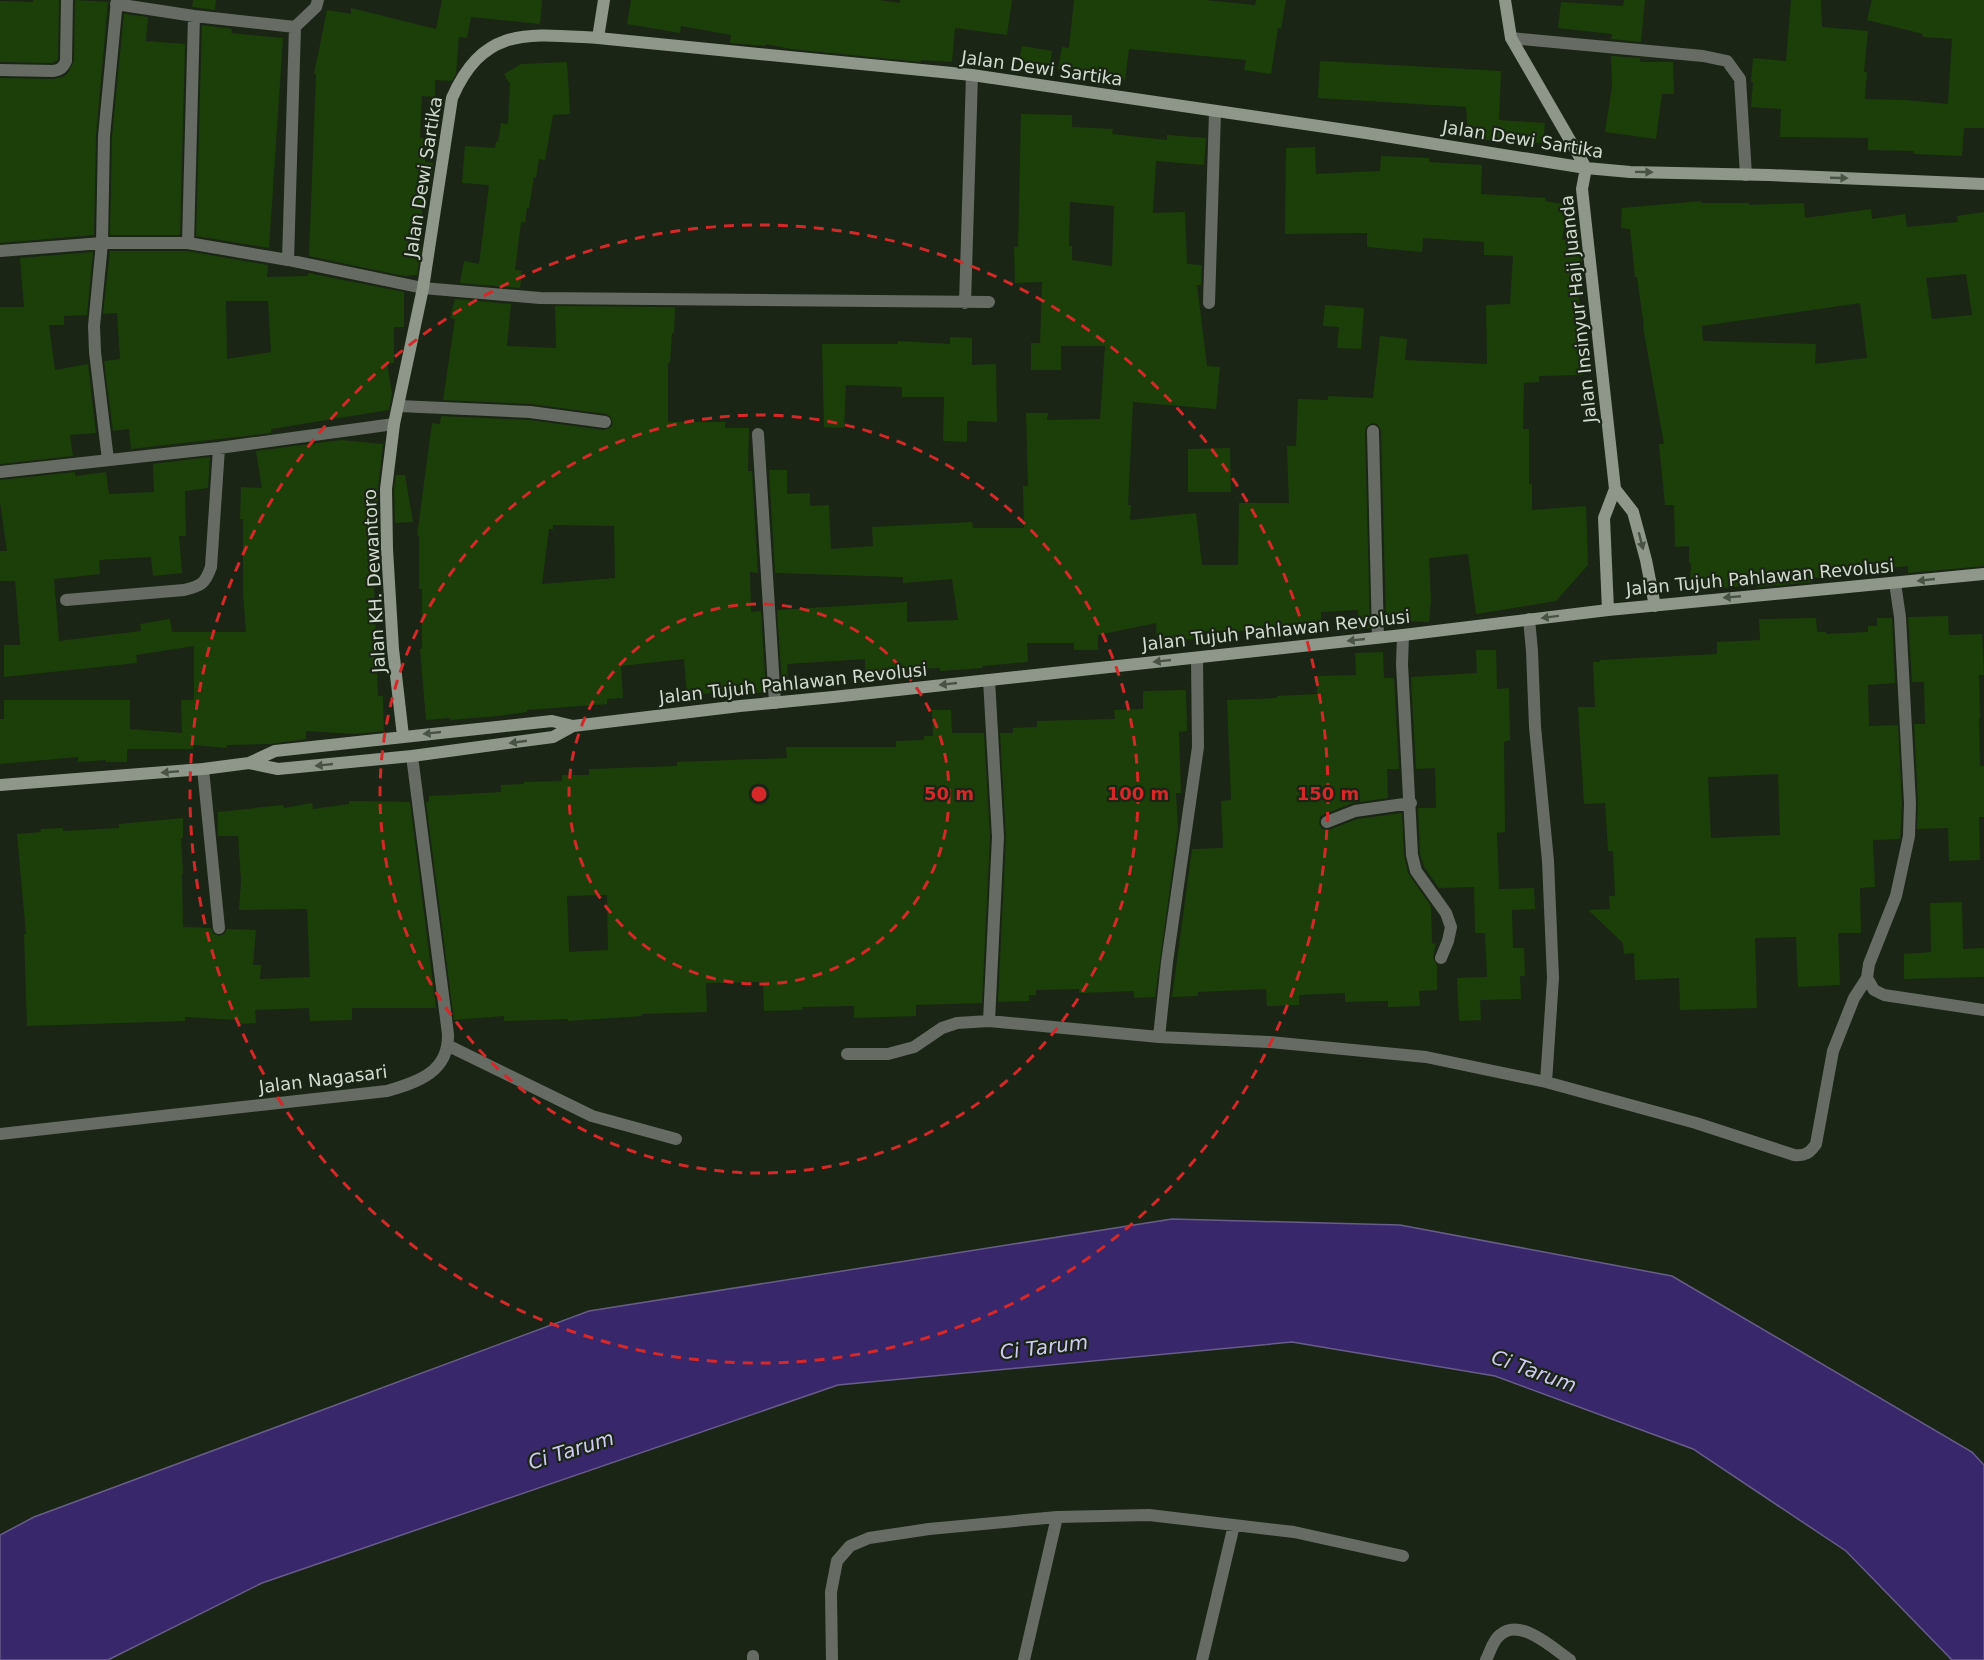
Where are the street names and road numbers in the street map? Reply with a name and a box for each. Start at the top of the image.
street label: Jalan Dewi Sartika [959,46,1124,90]
street label: Jalan Dewi Sartika [400,95,446,260]
street label: Jalan Dewi Sartika [1440,116,1605,162]
street label: Jalan Insinyur Haji Juanda [1556,194,1601,425]
street label: Jalan KH. Dewantoro [359,488,389,675]
street label: Jalan Tujuh Pahlawan Revolusi [1624,555,1895,599]
street label: Jalan Tujuh Pahlawan Revolusi [1140,605,1411,655]
street label: Jalan Tujuh Pahlawan Revolusi [657,658,928,708]
street label: Jalan Nagasari [257,1061,388,1097]

